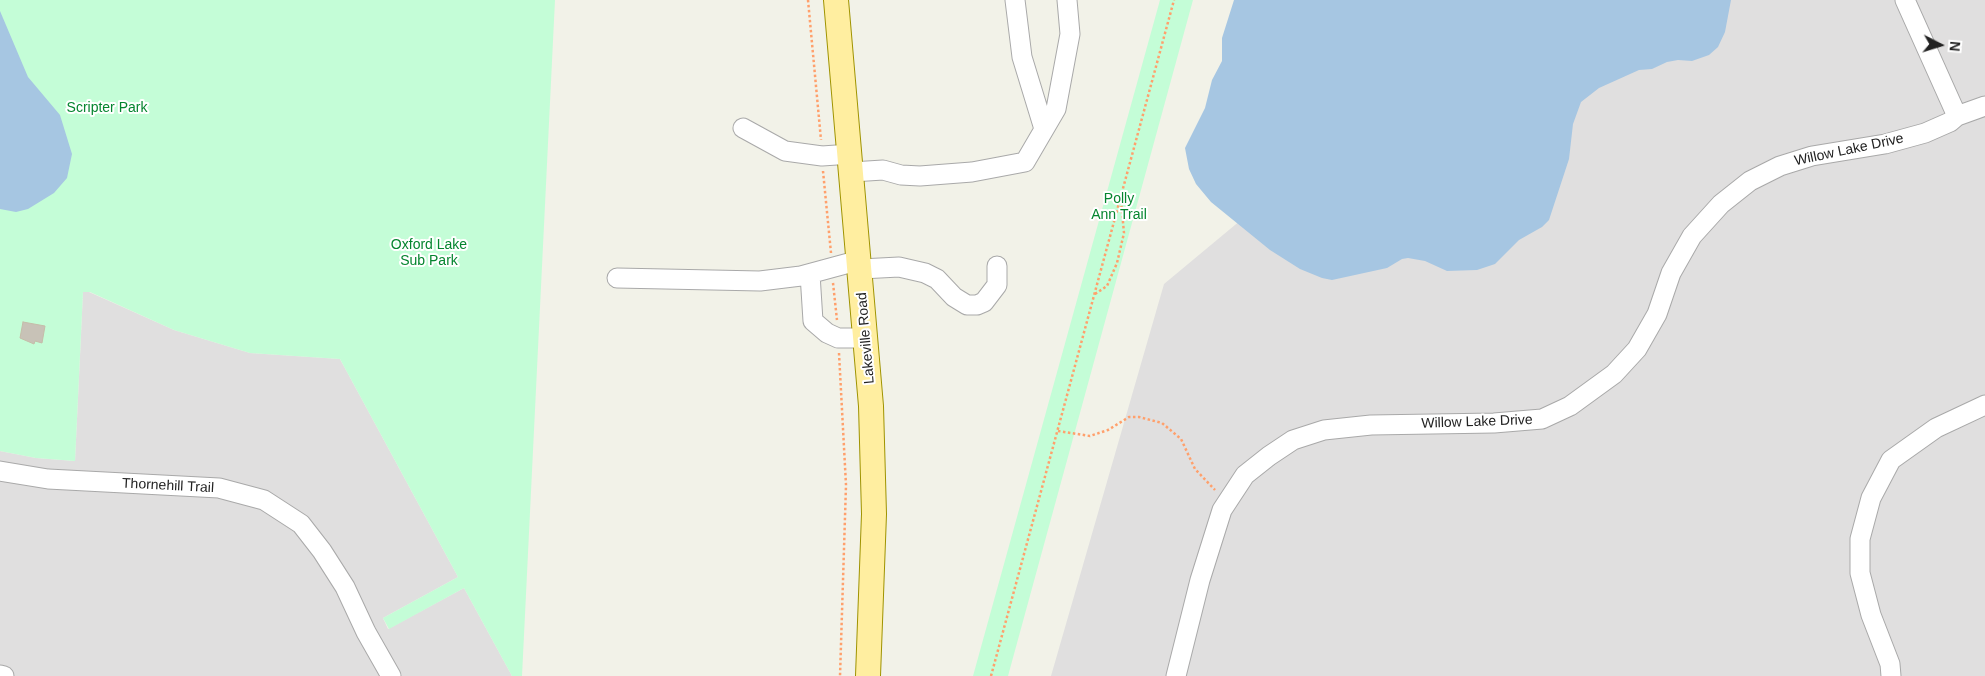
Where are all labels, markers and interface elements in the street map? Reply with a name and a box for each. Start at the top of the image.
north arrow [1915,20,1965,70]
text: N [1947,41,1963,52]
park label: Scripter Park [67,100,147,116]
street label: Willow Lake Drive [1793,130,1905,170]
park label: Polly Ann Trail [1091,191,1147,223]
park label: Oxford Lake Sub Park [391,237,467,270]
street label: Lakeville Road [854,292,878,384]
street label: Willow Lake Drive [1421,412,1533,432]
street label: Thornehill Trail [122,475,214,497]

